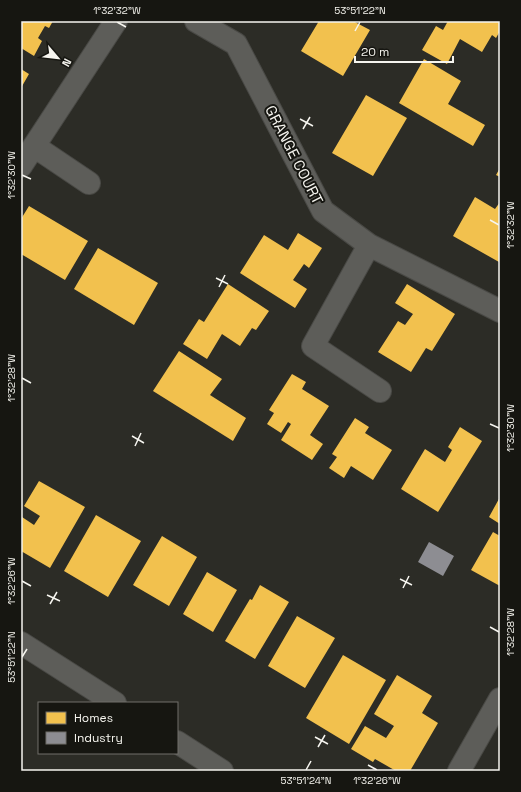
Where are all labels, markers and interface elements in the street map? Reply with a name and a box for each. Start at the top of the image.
text: 1°32'32"W [93,4,141,17]
text: 53°51'22"N [334,4,386,17]
north arrow [38,38,78,78]
scale bar [355,38,453,64]
text: 20 m [361,44,389,60]
text: N [59,56,75,69]
street label: GRANGE COURT [261,102,328,208]
text: 1°32'30"W [5,151,18,199]
text: 1°32'32"W [504,201,517,249]
text: 1°32'28"W [5,354,18,402]
text: 1°32'30"W [504,404,517,452]
text: 1°32'26"W [5,557,18,605]
text: 1°32'28"W [504,608,517,656]
text: 53°51'22"N [5,631,18,683]
legend [38,702,178,754]
text: Homes [74,710,113,726]
text: Industry [74,730,123,746]
text: 53°51'24"N [281,774,331,787]
text: 1°32'26"W [353,774,401,787]

